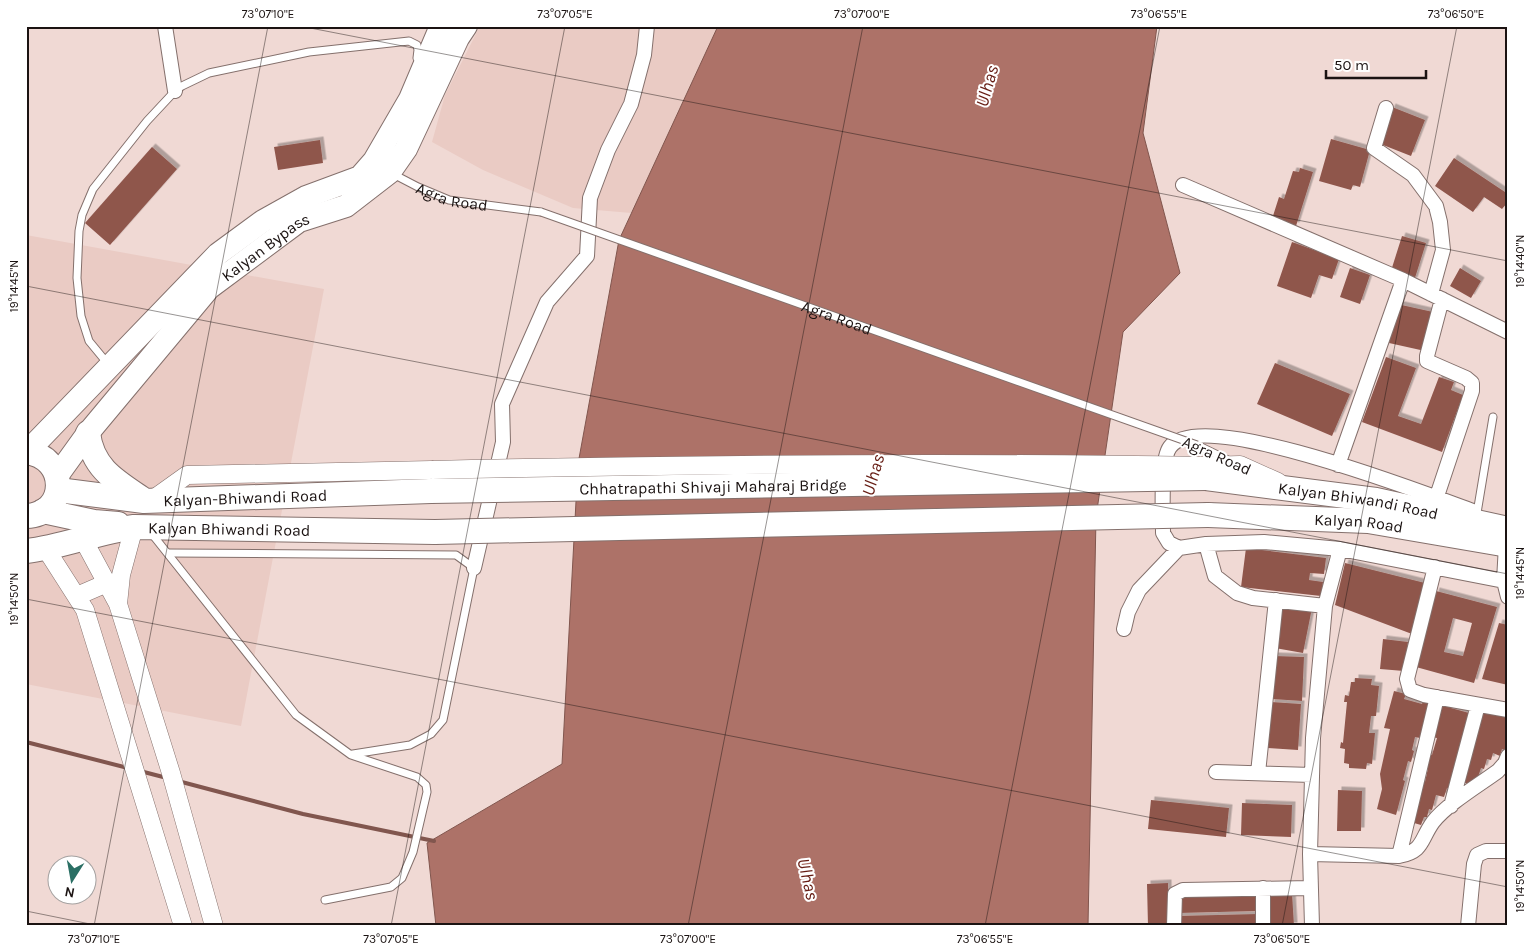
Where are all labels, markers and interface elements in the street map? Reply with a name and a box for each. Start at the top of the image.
text: 73°07'10"E [242,7,294,21]
text: 73°07'05"E [537,7,593,21]
text: 73°07'00"E [834,7,890,21]
text: 73°06'55"E [1131,7,1187,21]
text: 73°06'50"E [1428,7,1484,21]
scale bar [1326,48,1426,80]
text: 50 m [1334,56,1369,74]
water label: Ulhas [971,63,1003,109]
street label: Agra Road [413,178,489,215]
street label: Kalyan Bypass [218,209,312,286]
text: 19°14'40"N [1513,235,1527,288]
text: 19°14'45"N [7,260,21,312]
street label: Agra Road [799,296,875,339]
street label: Agra Road [1179,432,1254,479]
water label: Ulhas [857,452,889,498]
street label: Chhatrapathi Shivaji Maharaj Bridge [579,475,847,499]
street label: Kalyan Bhiwandi Road [1277,478,1440,523]
street label: Kalyan-Bhiwandi Road [163,486,327,510]
street label: Kalyan Road [1314,510,1405,537]
street label: Kalyan Bhiwandi Road [148,518,310,540]
text: 19°14'45"N [1513,547,1527,599]
text: 19°14'50"N [7,572,21,626]
north arrow [48,854,98,904]
water label: Ulhas [792,856,824,902]
text: 19°14'50"N [1513,859,1527,913]
text: N [63,883,76,902]
text: 73°07'10"E [68,932,120,946]
text: 73°07'05"E [363,932,419,946]
text: 73°07'00"E [660,932,716,946]
text: 73°06'55"E [957,932,1013,946]
text: 73°06'50"E [1254,932,1310,946]

